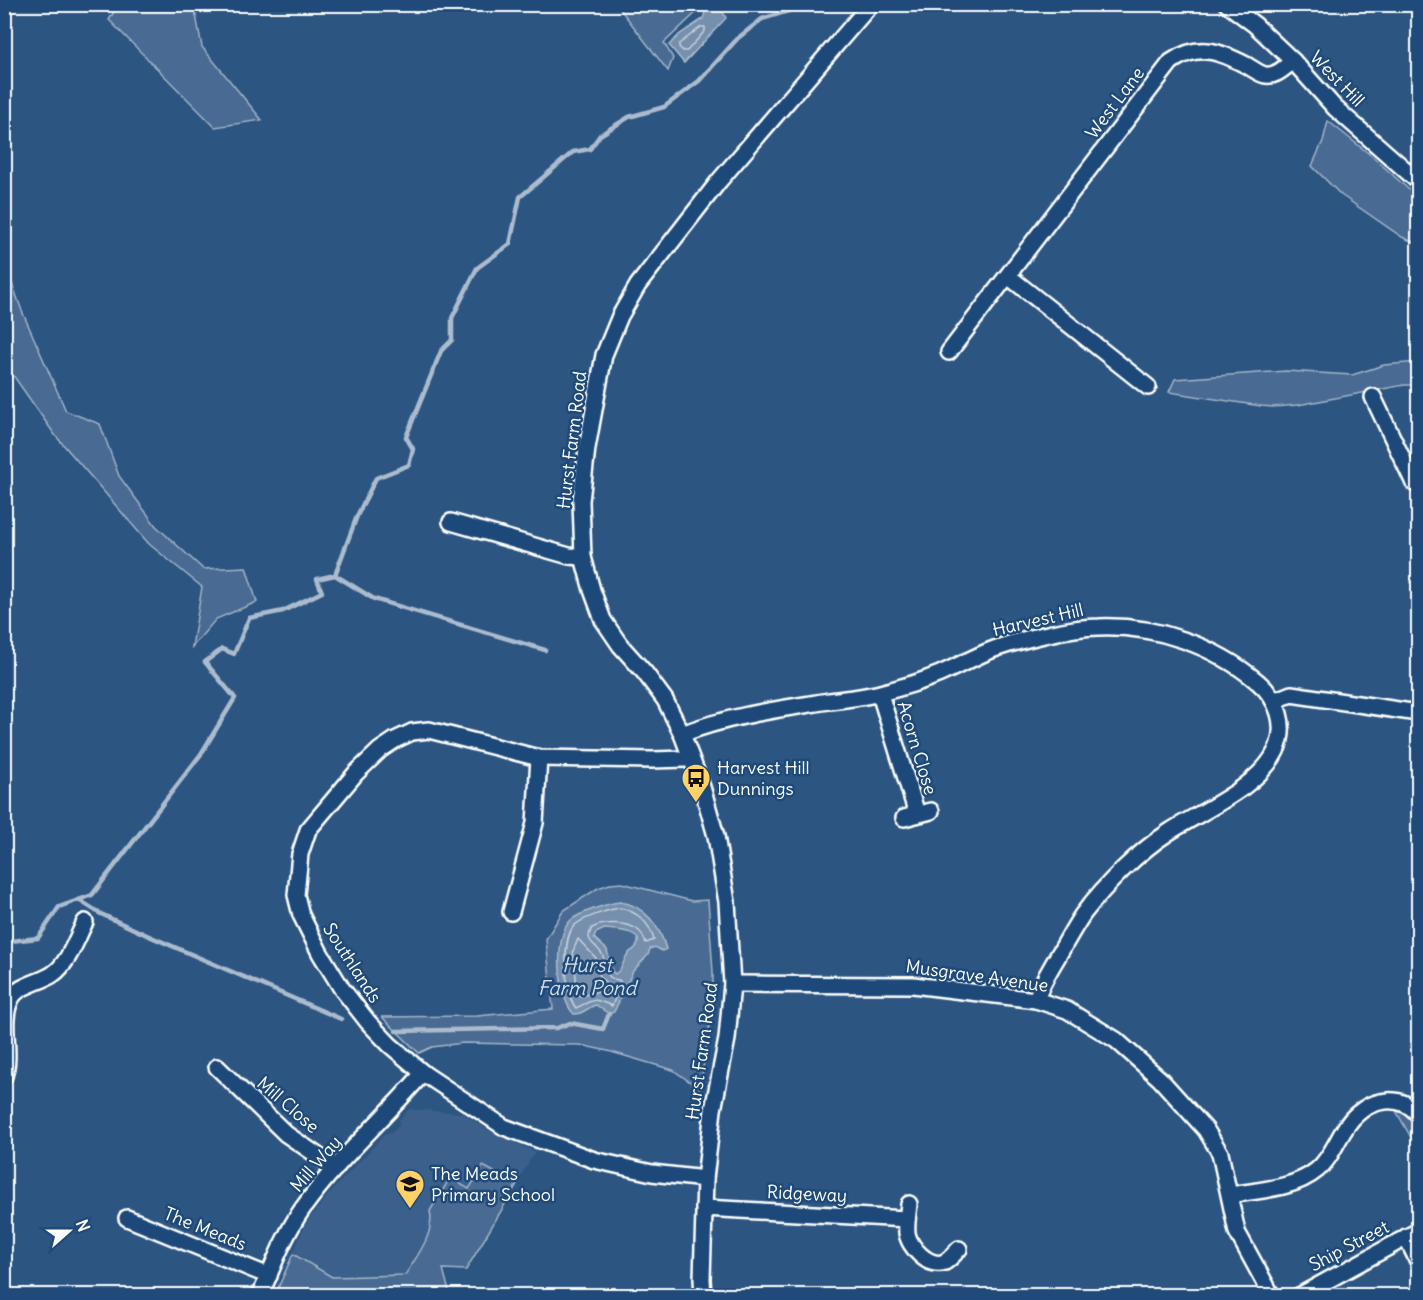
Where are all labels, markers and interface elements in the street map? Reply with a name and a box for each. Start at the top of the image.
street label: West Hill [1305,46,1370,111]
street label: West Lane [1080,62,1149,143]
street label: Hurst Farm Road [552,369,591,510]
street label: Harvest Hill [990,598,1086,641]
street label: Acorn Close [892,698,943,797]
place label: Harvest Hill Dunnings [717,756,810,800]
bus stop icon: Harvest Hill Dunnings [680,762,712,804]
street label: Southlands [318,918,387,1007]
water label: Hurst Farm Pond [538,952,638,1000]
street label: Musgrave Avenue [904,954,1050,997]
street label: Hurst Farm Road [680,980,723,1121]
street label: Mill Close [253,1071,324,1138]
street label: Mill Way [285,1131,346,1197]
place label: The Meads Primary School [431,1162,555,1206]
school or university icon: The Meads Primary School [394,1168,426,1210]
street label: Ridgeway [766,1180,848,1207]
north arrow [39,1201,99,1261]
street label: The Meads [161,1202,250,1255]
street label: Ship Street [1305,1215,1393,1276]
text: N [72,1217,94,1234]

